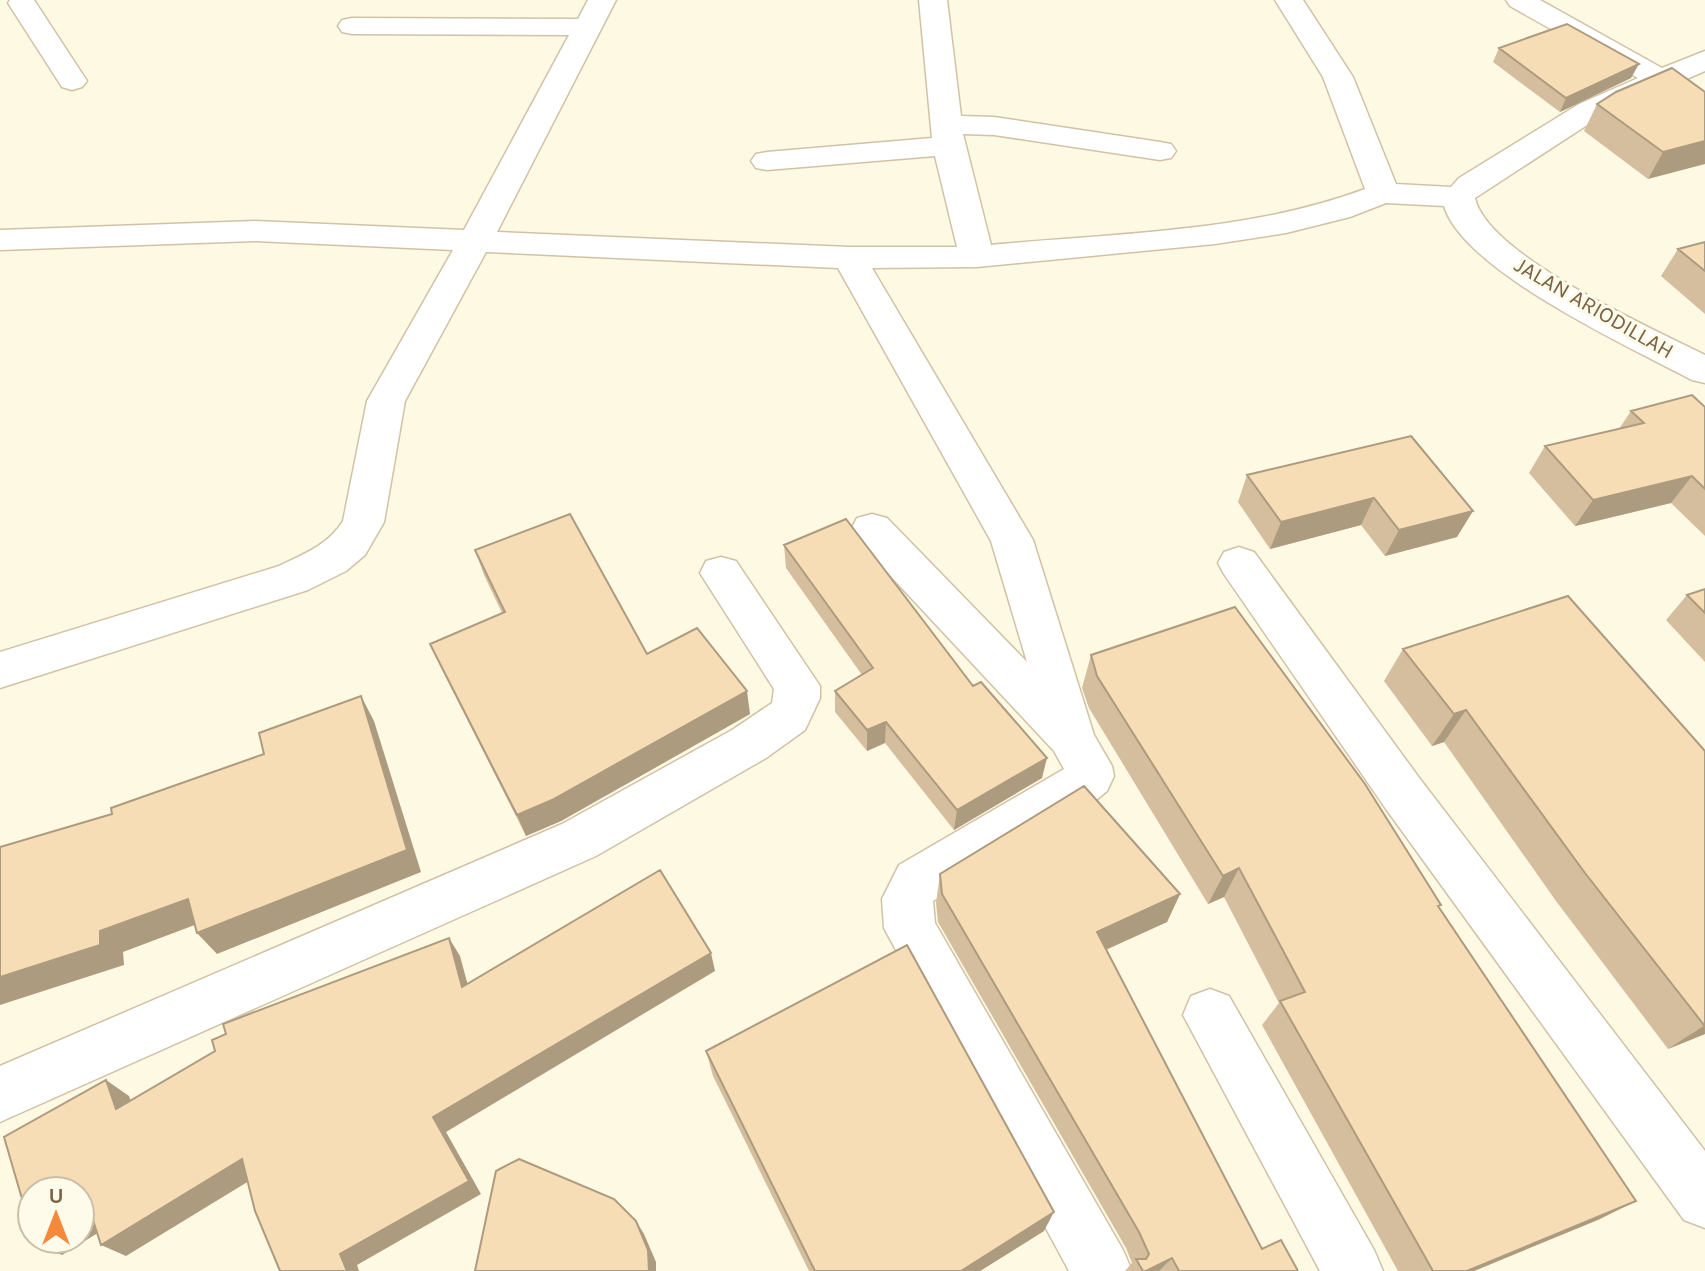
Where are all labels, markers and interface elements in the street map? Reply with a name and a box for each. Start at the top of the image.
street label: JALAN ARIODILLAH [1510,252,1678,364]
north arrow [16,1175,96,1255]
text: U [48,1183,64,1209]

